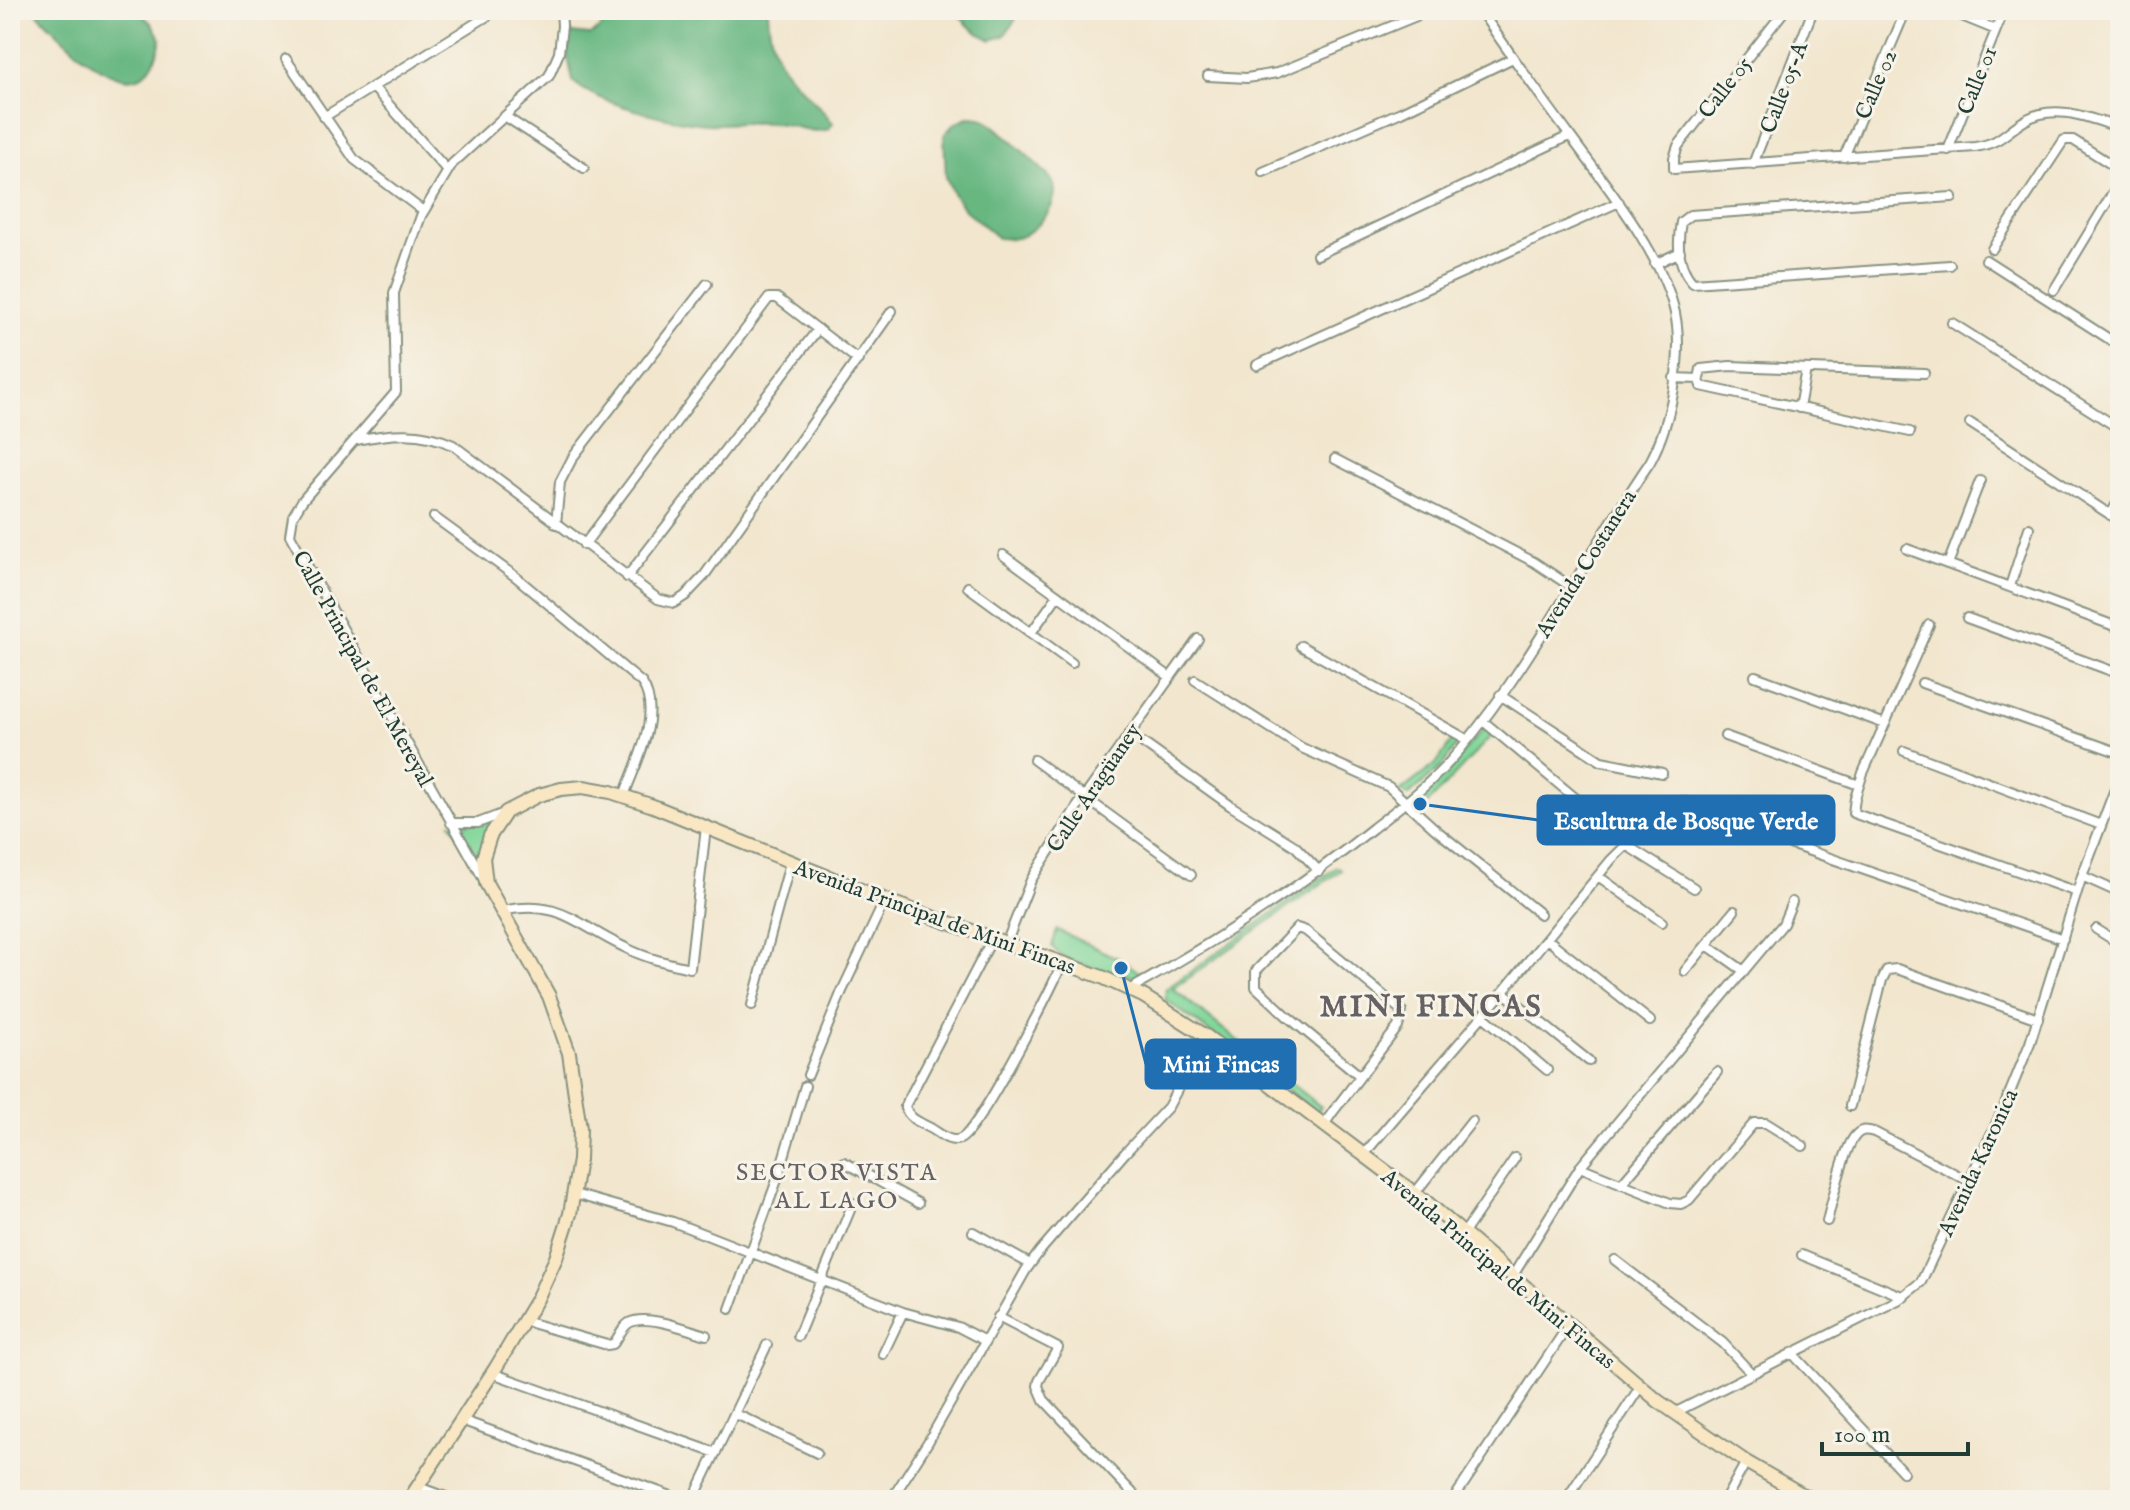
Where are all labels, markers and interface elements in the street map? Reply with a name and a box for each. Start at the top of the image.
street label: Calle 05-A [1755,37,1816,138]
street label: Calle 01 [1952,43,2004,119]
street label: Calle 02 [1850,46,1904,124]
street label: Calle 05 [1693,52,1758,125]
street label: Avenida Costanera [1529,484,1644,644]
street label: Calle Principal de El Mereyal [286,546,439,792]
street label: Calle Aragüaney [1041,718,1148,858]
callout: Escultura de Bosque Verde [1538,796,1834,844]
text: Escultura de Bosque Verde [1554,807,1818,838]
street label: Avenida Principal de Mini Fincas [789,854,1079,982]
district label: MINI FINCAS [1319,989,1543,1027]
callout: Mini Fincas [1146,1040,1295,1088]
text: Mini Fincas [1163,1050,1280,1081]
street label: Avenida Karonica [1932,1084,2025,1242]
district label: SECTOR VISTA AL LAGO [736,1158,938,1217]
street label: Avenida Principal de Mini Fincas [1374,1163,1621,1376]
scale bar [1822,1406,1968,1456]
text: 100 m [1834,1420,1890,1451]

